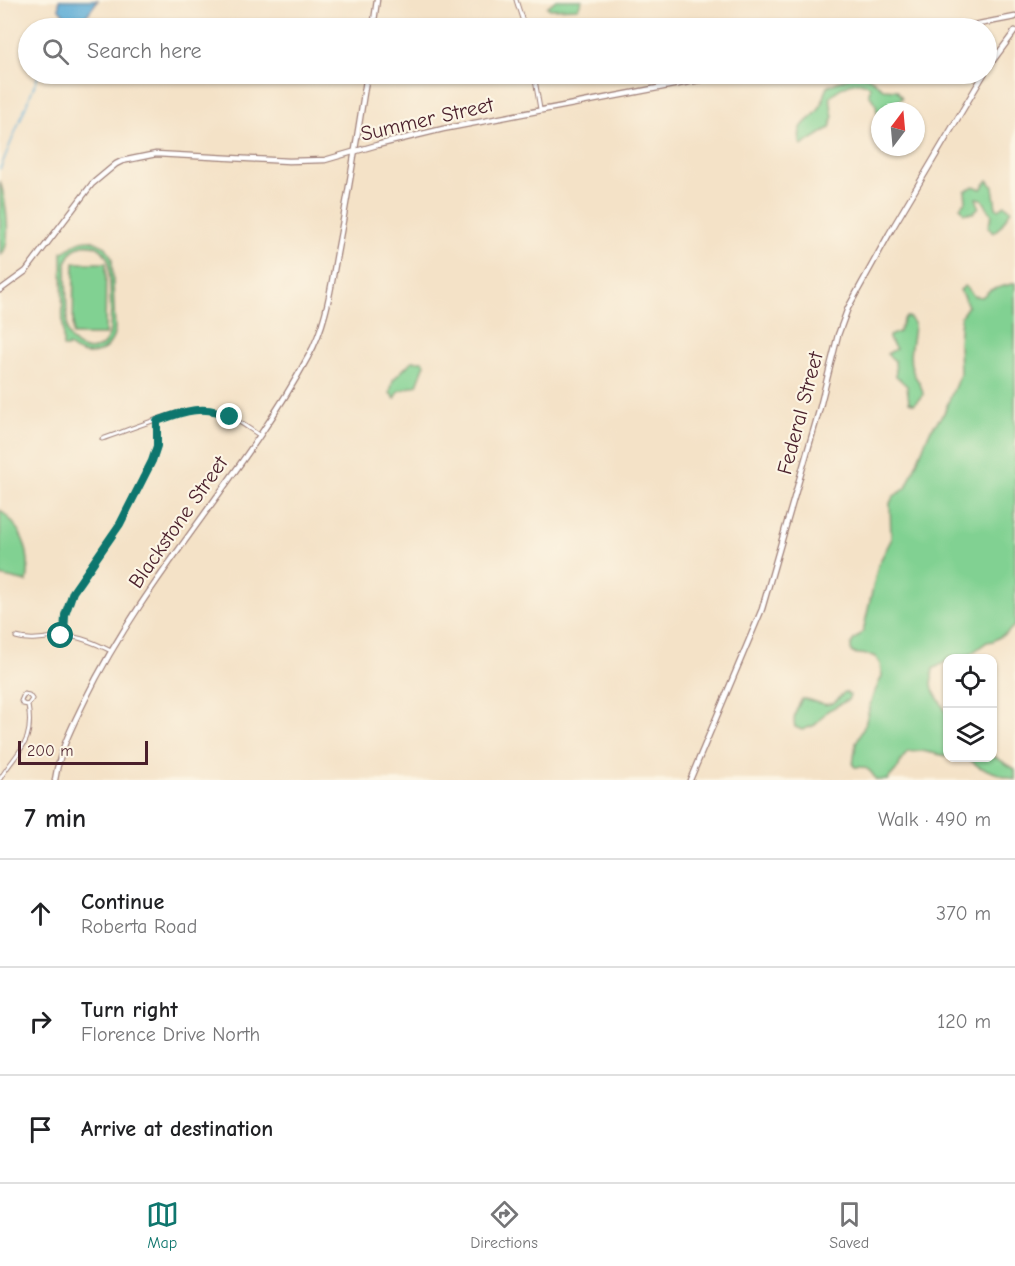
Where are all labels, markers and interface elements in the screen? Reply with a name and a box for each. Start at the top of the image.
search box [18,18,997,84]
icon: search [39,35,72,68]
text: Search here [87,38,202,64]
street label: Summer Street [358,92,497,146]
north arrow [871,102,925,156]
street label: Federal Street [772,348,828,477]
route end [216,403,242,429]
street label: Blackstone Street [124,451,233,593]
route start [47,622,73,648]
map controls [943,654,997,762]
button: locate [943,654,997,708]
button: layers [943,708,997,762]
scale bar [18,738,148,766]
text: 200 m [27,742,73,760]
text: 7 min [24,804,86,834]
text: Walk · 490 m [878,808,991,831]
text: Continue [81,889,164,915]
icon: ahead [24,897,57,930]
text: 370 m [936,902,991,925]
text: Roberta Road [81,915,197,938]
text: Turn right [81,997,178,1023]
icon: right [24,1005,57,1038]
text: 120 m [937,1010,991,1033]
text: Florence Drive North [81,1023,260,1046]
icon: arrive [24,1113,57,1146]
text: Arrive at destination [81,1116,273,1142]
tab: Map [146,1198,179,1252]
tab: Directions [470,1198,538,1252]
tab: Saved [829,1198,869,1252]

